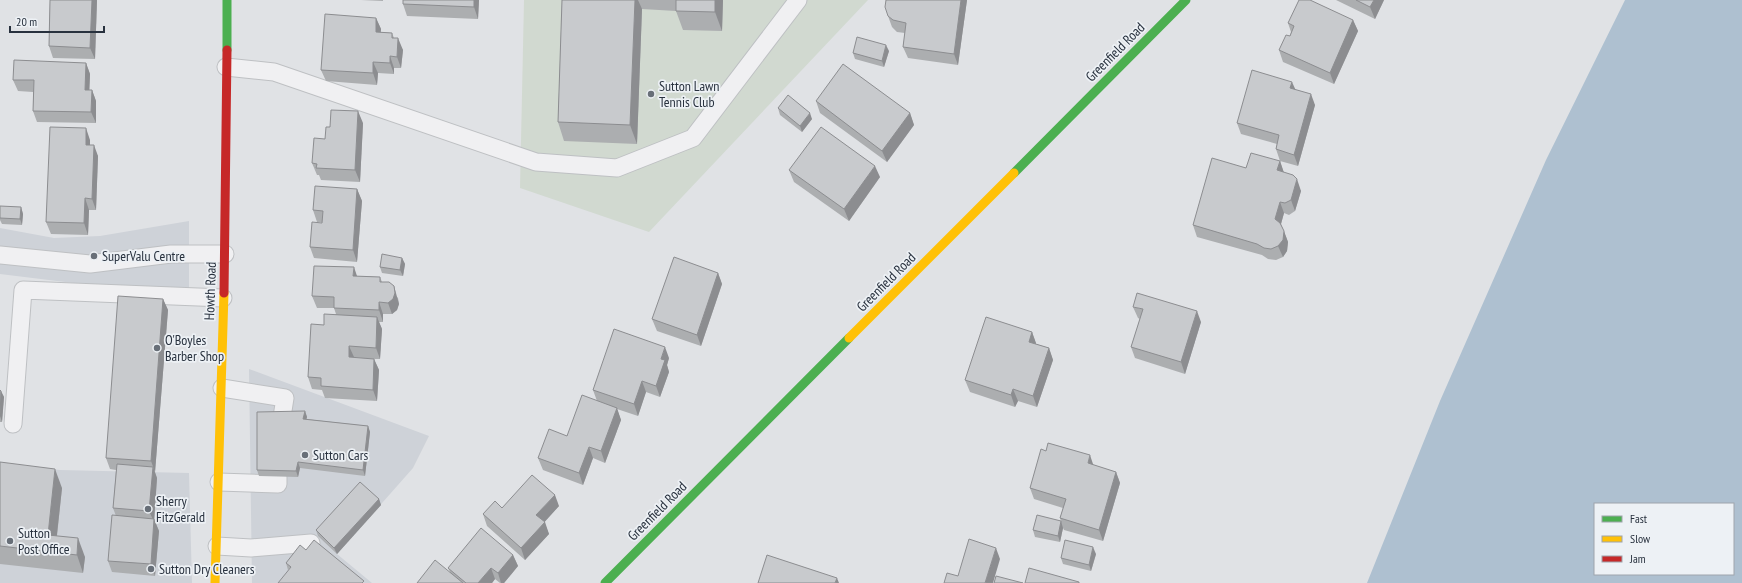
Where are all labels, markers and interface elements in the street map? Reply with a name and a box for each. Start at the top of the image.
scale bar [10,8,104,34]
text: 20 m [16,14,37,29]
street label: Greenfield Road [1082,19,1148,85]
place label: Sutton Lawn Tennis Club [659,77,719,111]
marker: Sutton Lawn Tennis Club [646,89,656,99]
place label: SuperValu Centre [102,247,185,265]
street label: Greenfield Road [853,249,919,315]
marker: SuperValu Centre [89,251,99,261]
street label: Howth Road [200,261,220,321]
place label: O'Boyles Barber Shop [165,331,224,365]
marker: O'Boyles Barber Shop [152,343,162,353]
place label: Sutton Cars [313,446,368,464]
marker: Sutton Cars [300,450,310,460]
street label: Greenfield Road [624,478,690,544]
place label: Sherry FitzGerald [156,492,205,526]
legend [1594,503,1734,575]
marker: Sherry FitzGerald [143,504,153,514]
text: Fast [1630,511,1648,526]
place label: Sutton Post Office [18,524,70,558]
text: Slow [1630,531,1651,546]
marker: Sutton Post Office [5,536,15,546]
text: Jam [1629,551,1646,566]
place label: Sutton Dry Cleaners [159,560,255,578]
marker: Sutton Dry Cleaners [146,564,156,574]

